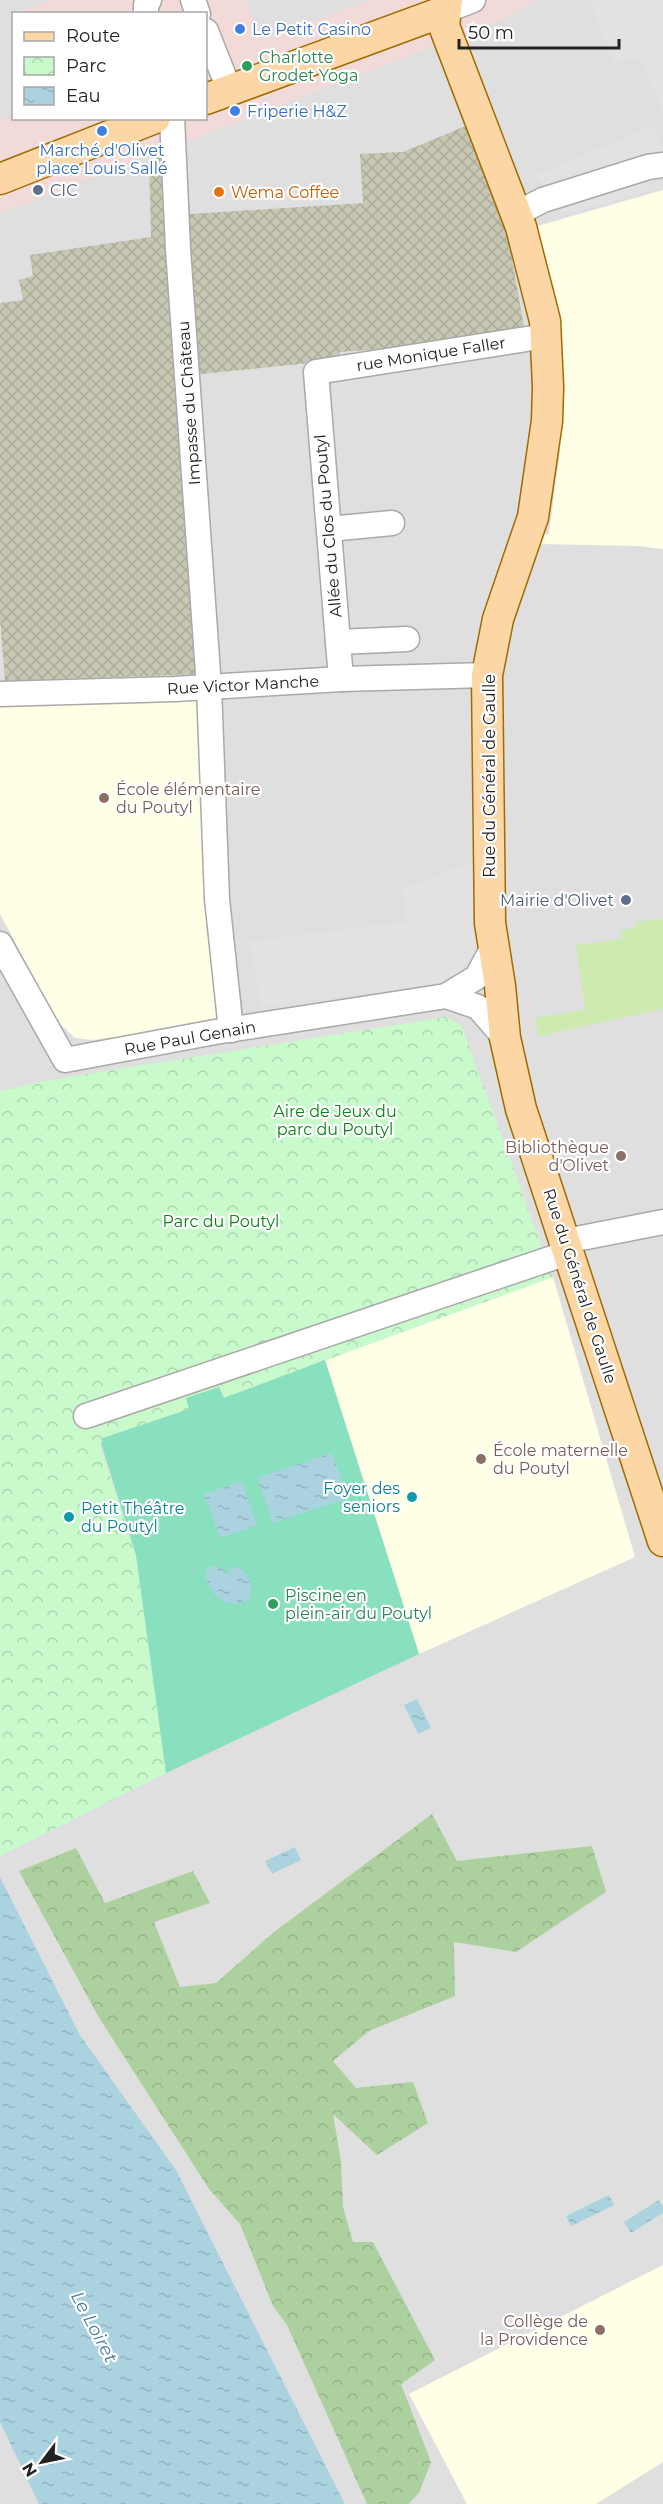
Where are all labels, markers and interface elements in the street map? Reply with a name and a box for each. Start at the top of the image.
legend [12,12,207,120]
scale bar [459,12,620,50]
place label: Le Petit Casino [252,20,371,39]
marker: Le Petit Casino [233,22,247,36]
text: 50 m [468,22,514,44]
text: Route [66,25,120,47]
place label: Charlotte Grodet Yoga [259,48,358,85]
text: Parc [66,55,106,77]
marker: Charlotte Grodet Yoga [240,59,254,73]
text: Eau [66,85,101,107]
place label: Friperie H&Z [247,102,347,121]
marker: Friperie H&Z [228,104,242,118]
marker: Marché d'Olivet place Louis Sallé [95,124,109,138]
place label: Marché d'Olivet place Louis Sallé [36,141,168,178]
place label: CIC [50,181,78,200]
marker: CIC [31,183,45,197]
place label: Wema Coffee [231,183,339,202]
marker: Wema Coffee [212,185,226,199]
street label: Impasse du Château [174,320,204,486]
street label: rue Monique Faller [355,333,507,375]
street label: Allée du Clos du Poutyl [311,434,345,618]
street label: Rue Victor Manche [166,672,320,698]
street label: Rue du Général de Gaulle [480,674,499,878]
place label: École élémentaire du Poutyl [116,780,261,817]
marker: École élémentaire du Poutyl [97,791,111,805]
place label: Mairie d'Olivet [500,891,615,910]
marker: Mairie d'Olivet [619,893,633,907]
street label: Rue Paul Genain [123,1017,257,1059]
park label: Aire de Jeux du parc du Poutyl [273,1102,397,1139]
place label: Bibliothèque d'Olivet [505,1138,609,1175]
marker: Bibliothèque d'Olivet [614,1149,628,1163]
street label: Rue du Général de Gaulle [539,1186,621,1386]
park label: Parc du Poutyl [163,1212,279,1231]
place label: École maternelle du Poutyl [493,1441,628,1478]
marker: École maternelle du Poutyl [474,1452,488,1466]
place label: Foyer des seniors [323,1479,400,1516]
marker: Foyer des seniors [405,1490,419,1504]
place label: Petit Théâtre du Poutyl [81,1499,185,1536]
marker: Petit Théâtre du Poutyl [62,1510,76,1524]
place label: Piscine en plein-air du Poutyl [285,1586,432,1623]
marker: Piscine en plein-air du Poutyl [266,1597,280,1611]
water label: Le Loiret [66,2287,122,2367]
place label: Collège de la Providence [480,2312,588,2349]
marker: Collège de la Providence [593,2323,607,2337]
north arrow [12,2432,72,2492]
text: N [18,2459,41,2480]

